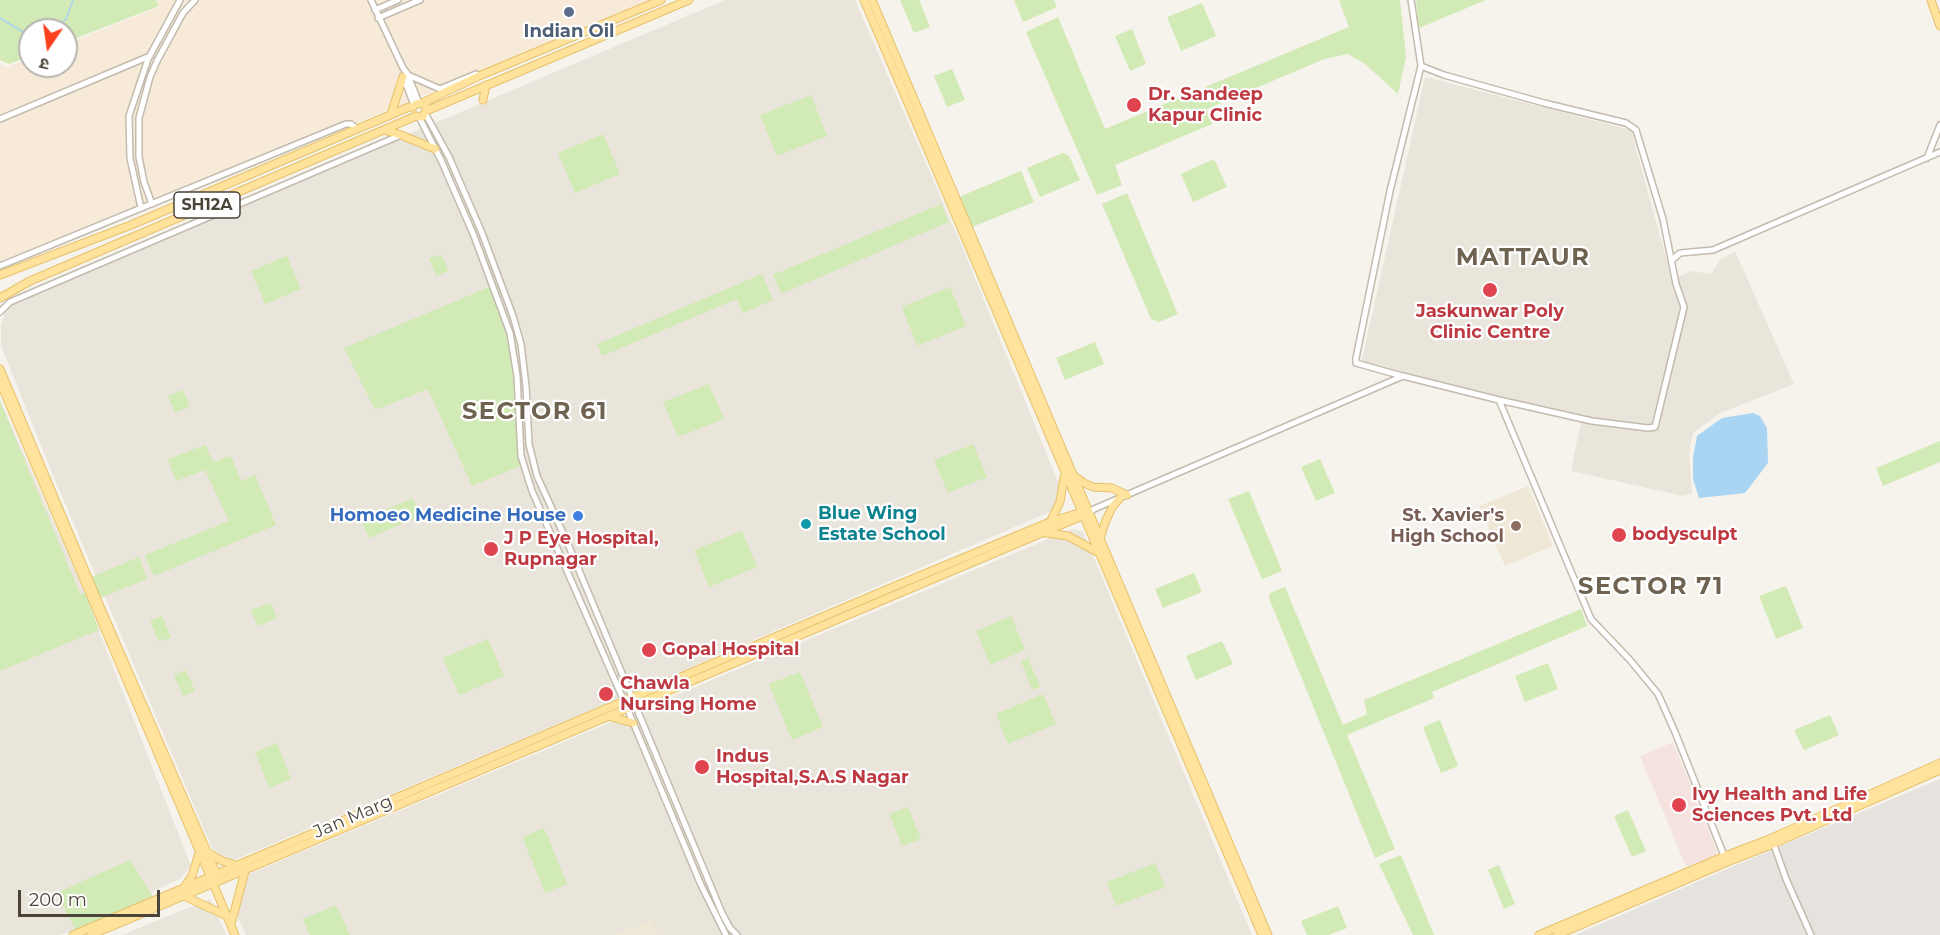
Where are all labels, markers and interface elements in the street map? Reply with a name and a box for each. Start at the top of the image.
marker: Indian Oil [562,5,576,19]
north arrow [18,18,78,78]
place label: Indian Oil [524,21,614,43]
text: उ [38,54,51,74]
place label: Dr. Sandeep Kapur Clinic [1148,84,1263,127]
marker: Dr. Sandeep Kapur Clinic [1125,96,1143,114]
road number: SH12A [174,192,240,218]
district label: MATTAUR [1456,244,1590,272]
marker: Jaskunwar Poly Clinic Centre [1481,281,1499,299]
place label: Jaskunwar Poly Clinic Centre [1416,301,1564,344]
district label: SECTOR 61 [462,398,608,426]
place label: Blue Wing Estate School [818,503,946,546]
place label: Homoeo Medicine House [330,505,566,527]
place label: St. Xavier's High School [1390,505,1504,548]
marker: Homoeo Medicine House [571,509,585,523]
marker: Blue Wing Estate School [799,517,813,531]
marker: St. Xavier's High School [1509,519,1523,533]
place label: bodysculpt [1632,524,1738,546]
marker: bodysculpt [1610,526,1628,544]
place label: J P Eye Hospital, Rupnagar [504,528,659,570]
marker: J P Eye Hospital, Rupnagar [482,540,500,558]
district label: SECTOR 71 [1578,573,1724,601]
place label: Gopal Hospital [662,639,799,661]
marker: Gopal Hospital [640,641,658,659]
place label: Chawla Nursing Home [620,673,756,716]
marker: Chawla Nursing Home [597,685,615,703]
place label: Indus Hospital,S.A.S Nagar [716,746,909,789]
marker: Indus Hospital,S.A.S Nagar [693,758,711,776]
place label: Ivy Health and Life Sciences Pvt. Ltd [1692,784,1867,826]
street label: Jan Marg [310,791,396,843]
marker: Ivy Health and Life Sciences Pvt. Ltd [1670,796,1688,814]
scale bar [21,878,164,916]
text: 200 m [29,889,87,911]

